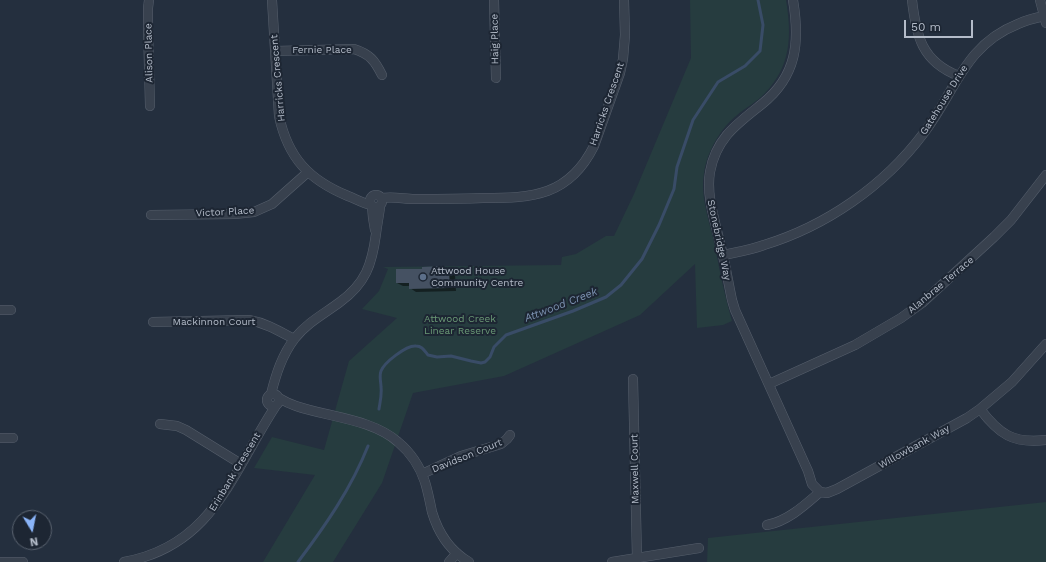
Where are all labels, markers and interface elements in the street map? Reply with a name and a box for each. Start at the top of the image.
scale bar [906,12,975,38]
street label: Haig Place [489,14,501,64]
text: 50 m [911,20,941,34]
street label: Alison Place [142,23,156,83]
street label: Harricks Crescent [268,34,288,122]
street label: Fernie Place [292,44,352,56]
street label: Harricks Crescent [587,61,627,147]
street label: Gatehouse Drive [918,63,970,137]
street label: Stonebridge Way [705,199,733,281]
street label: Victor Place [195,204,255,220]
street label: Alanbrae Terrace [906,254,976,316]
place label: Attwood House Community Centre [431,265,523,288]
marker: Attwood House Community Centre [418,272,428,282]
water label: Attwood Creek [523,285,599,325]
park label: Attwood Creek Linear Reserve [424,313,496,336]
street label: Mackinnon Court [172,316,256,328]
street label: Willowbank Way [876,422,952,472]
street label: Erinbank Crescent [207,430,263,514]
street label: Maxwell Court [628,434,642,504]
street label: Davidson Court [430,436,504,476]
north arrow [12,510,52,550]
text: N [29,534,39,548]

